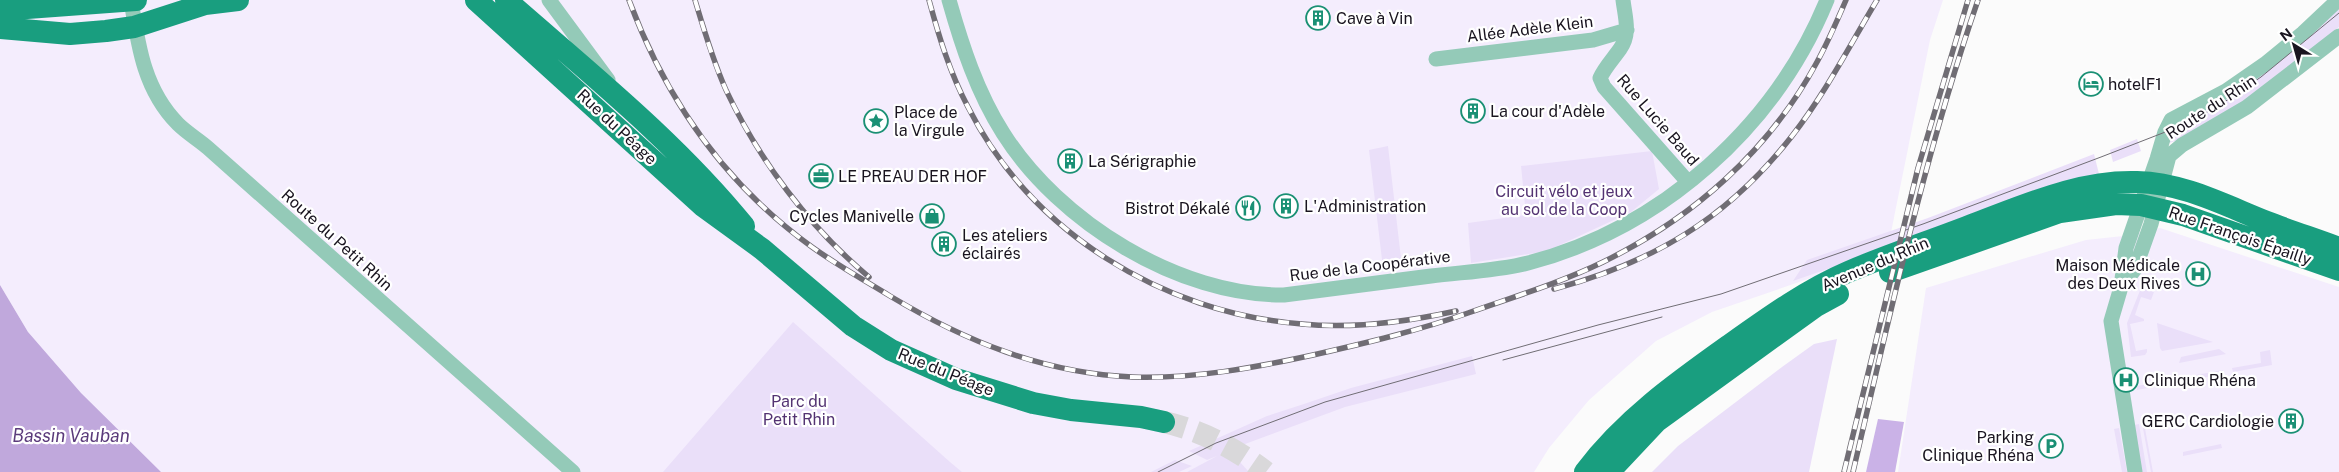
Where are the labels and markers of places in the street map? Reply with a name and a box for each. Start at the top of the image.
building icon: Cave à Vin [1305,5,1331,31]
place label: Cave à Vin [1336,9,1413,28]
hotel icon: hotelF1 [2078,71,2104,97]
place label: hotelF1 [2108,75,2162,94]
building icon: La cour d'Adèle [1460,98,1486,124]
place label: La cour d'Adèle [1490,102,1605,121]
place label: Place de la Virgule [894,103,965,140]
place icon: Place de la Virgule [863,108,889,134]
building icon: La Sérigraphie [1057,148,1083,174]
place label: La Sérigraphie [1088,152,1196,171]
office icon: LE PREAU DER HOF [808,163,834,189]
place label: LE PREAU DER HOF [838,167,987,186]
building icon: L'Administration [1273,193,1299,219]
restaurant icon: Bistrot Dékalé [1235,195,1261,221]
place label: L'Administration [1304,197,1426,216]
place label: Bistrot Dékalé [1125,199,1230,218]
shop icon: Cycles Manivelle [919,203,945,229]
place label: Cycles Manivelle [789,207,914,226]
place label: Les ateliers éclairés [962,226,1048,263]
building icon: Les ateliers éclairés [931,231,957,257]
place label: Maison Médicale des Deux Rives [2055,256,2180,293]
hospital icon: Maison Médicale des Deux Rives [2185,261,2211,287]
hospital icon: Clinique Rhéna [2113,367,2139,393]
place label: Clinique Rhéna [2144,371,2256,390]
building icon: GERC Cardiologie [2278,408,2304,434]
place label: GERC Cardiologie [2142,412,2274,431]
place label: Parking Clinique Rhéna [1922,428,2034,465]
parking icon: Parking Clinique Rhéna [2038,433,2064,459]

